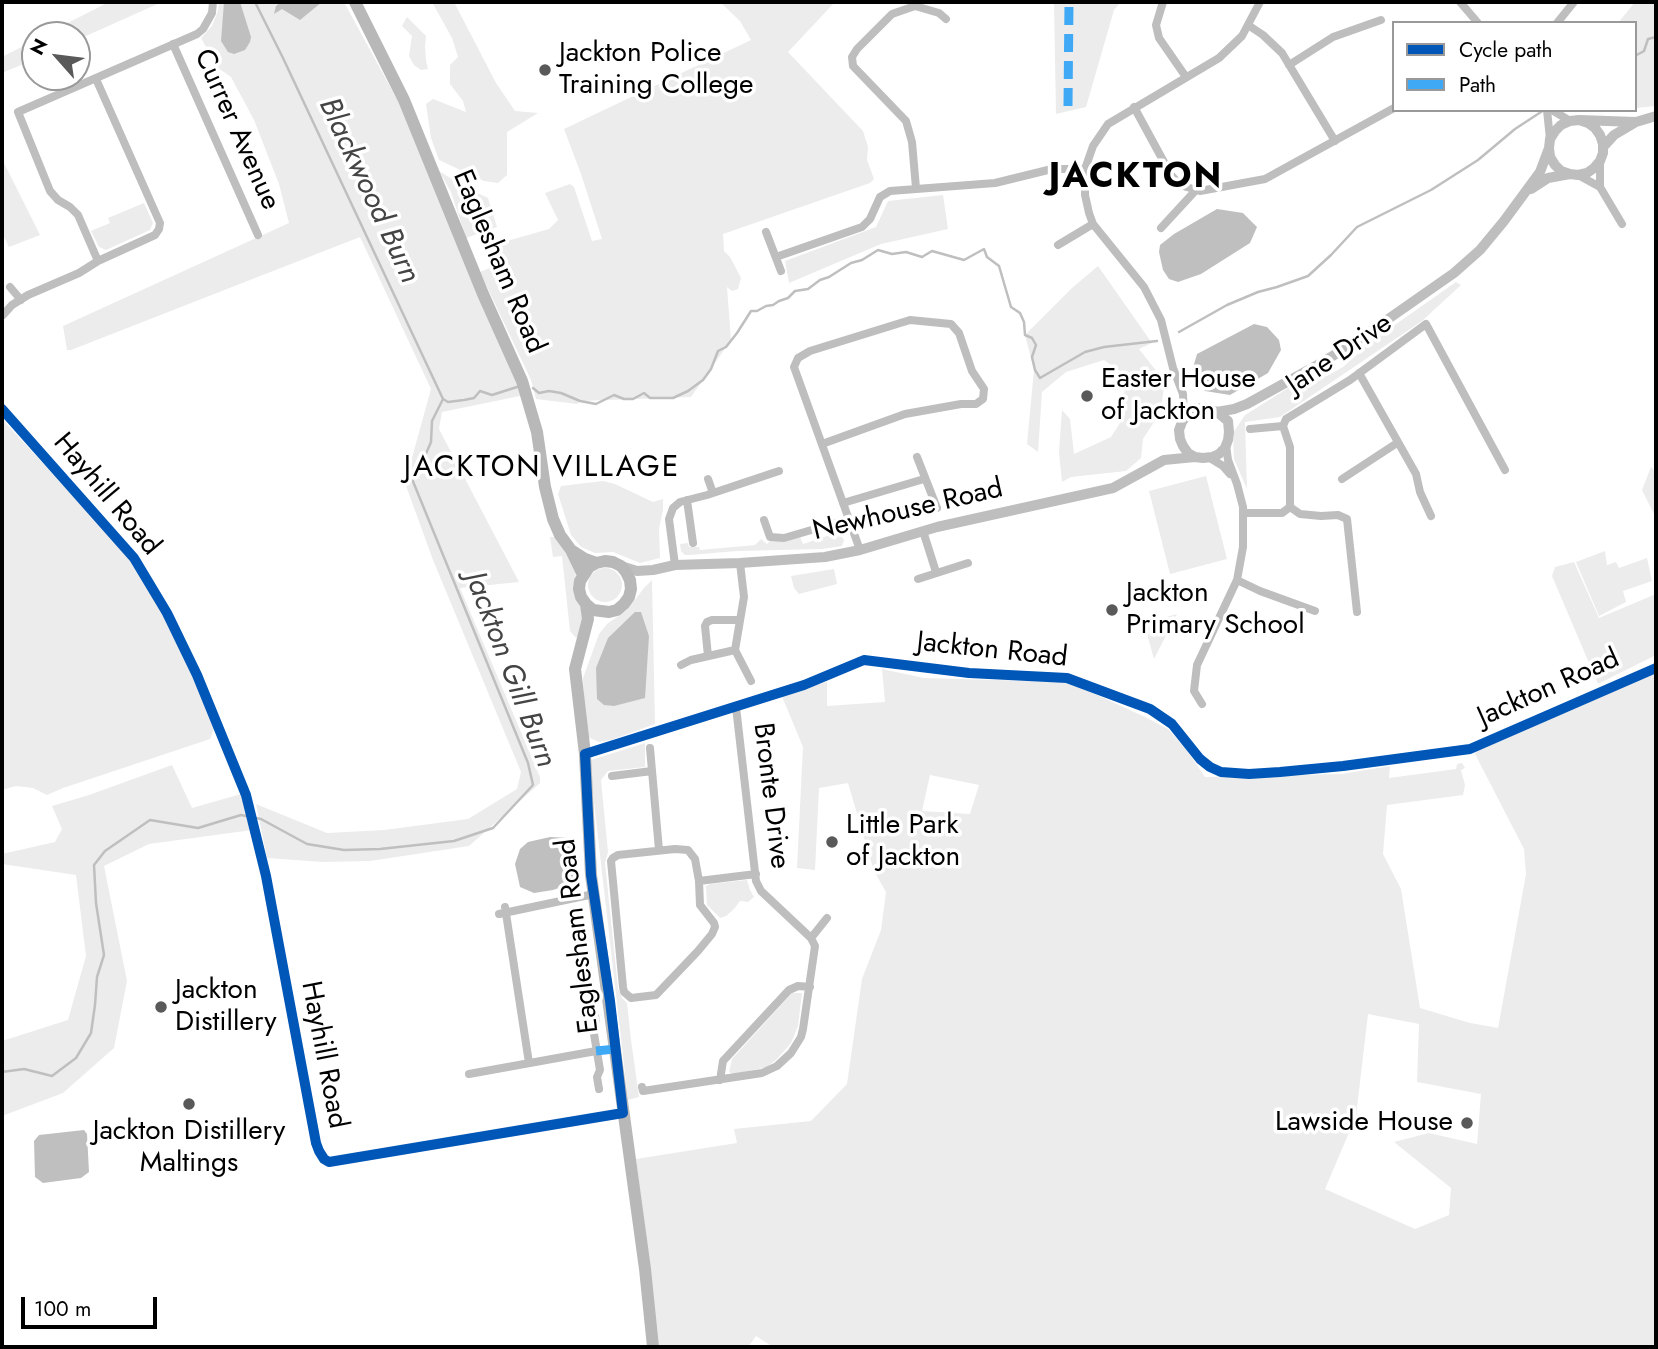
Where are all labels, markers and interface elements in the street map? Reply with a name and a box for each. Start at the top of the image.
north arrow [21,21,91,91]
legend [1392,21,1637,112]
text: N [23,34,54,60]
text: Cycle path [1459,35,1552,65]
place label: Jackton Police Training College [559,37,753,103]
street label: Currer Avenue [186,44,286,216]
marker: Jackton Police Training College [537,62,553,78]
text: Path [1459,70,1496,100]
water label: Blackwood Burn [309,93,427,289]
district label: JACKTON [1050,158,1222,200]
street label: Eaglesham Road [444,165,552,359]
street label: Jane Drive [1281,308,1399,402]
place label: Easter House of Jackton [1101,363,1256,429]
marker: Easter House of Jackton [1079,388,1095,404]
street label: Hayhill Road [45,427,167,563]
district label: JACKTON VILLAGE [406,451,678,487]
street label: Newhouse Road [810,473,1006,549]
water label: Jackton Gill Burn [455,567,563,773]
place label: Jackton Primary School [1126,577,1305,643]
marker: Jackton Primary School [1104,602,1120,618]
street label: Jackton Road [915,626,1069,676]
street label: Jackton Road [1473,643,1625,735]
street label: Bronte Drive [744,721,796,871]
place label: Little Park of Jackton [846,809,960,875]
marker: Little Park of Jackton [824,834,840,850]
street label: Eaglesham Road [550,837,608,1035]
place label: Jackton Distillery [175,974,277,1040]
street label: Hayhill Road [292,979,354,1131]
marker: Jackton Distillery [153,999,169,1015]
marker: Jackton Distillery Maltings [181,1096,197,1112]
place label: Lawside House [1275,1106,1453,1140]
place label: Jackton Distillery Maltings [93,1115,285,1181]
marker: Lawside House [1459,1115,1475,1131]
scale bar [24,1282,161,1326]
text: 100 m [34,1294,91,1324]

